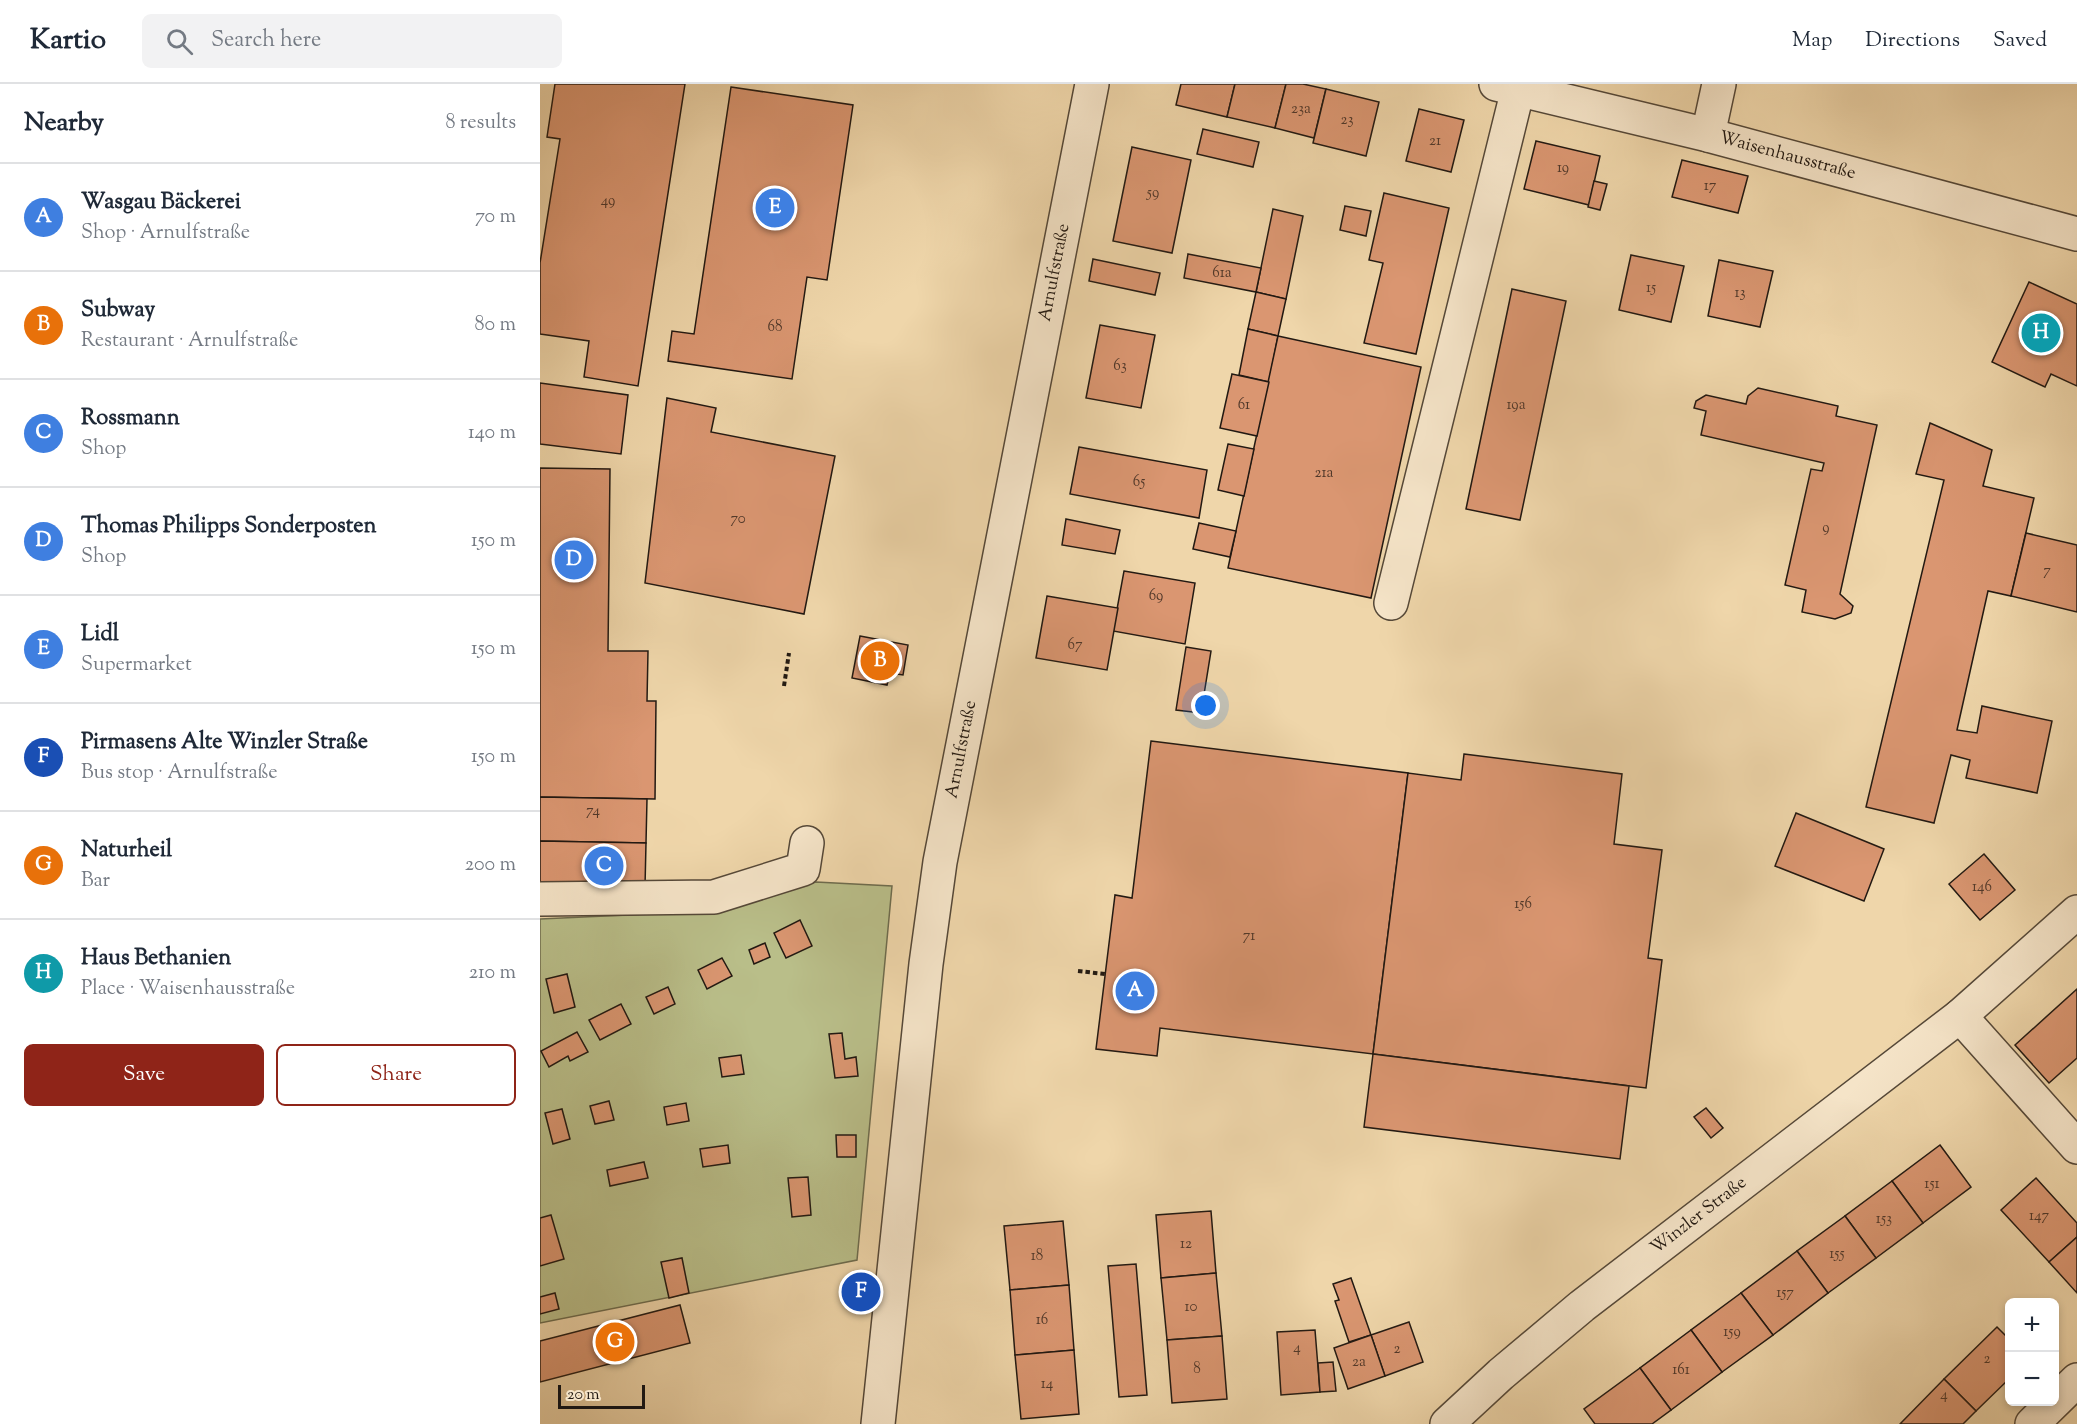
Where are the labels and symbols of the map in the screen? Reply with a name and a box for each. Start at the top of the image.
house number: 23a [1291,99,1311,120]
house number: 23 [1340,110,1354,131]
street label: Waisenhausstraße [1716,125,1858,187]
house number: 21 [1429,131,1441,152]
house number: 19 [1557,158,1569,179]
house number: 17 [1704,176,1717,197]
house number: 59 [1146,183,1159,204]
pin: E [756,186,794,230]
house number: 49 [601,191,615,212]
street label: Arnulfstraße [1033,221,1077,324]
house number: 61a [1212,263,1232,284]
house number: 15 [1646,278,1656,299]
house number: 13 [1734,283,1746,304]
pin: H [2022,310,2060,356]
house number: 68 [768,317,782,338]
house number: 63 [1113,356,1127,377]
house number: 61 [1238,395,1250,416]
house number: 19a [1506,395,1526,416]
house number: 21a [1314,463,1334,484]
house number: 65 [1133,472,1145,493]
house number: 70 [730,509,746,530]
house number: 9 [1822,518,1830,539]
pin: D [555,538,594,582]
house number: 7 [2043,561,2051,582]
house number: 69 [1149,586,1163,607]
house number: 67 [1068,635,1083,656]
pin: B [860,638,900,684]
your location [1191,691,1220,720]
street label: Arnulfstraße [940,698,984,801]
house number: 74 [586,801,600,822]
pin: C [584,844,624,888]
house number: 146 [1972,877,1992,898]
house number: 156 [1514,894,1532,915]
house number: 71 [1243,926,1255,947]
pin: A [1116,968,1154,1014]
street label: Winzler Straße [1646,1171,1753,1261]
house number: 151 [1924,1174,1940,1195]
house number: 147 [2029,1206,2050,1227]
house number: 153 [1876,1209,1892,1230]
house number: 12 [1180,1234,1192,1255]
house number: 155 [1829,1244,1845,1265]
house number: 18 [1031,1246,1043,1267]
pin: F [842,1270,880,1314]
house number: 157 [1776,1283,1794,1304]
house number: 10 [1185,1297,1198,1318]
house number: 16 [1036,1310,1048,1331]
pin: G [596,1320,634,1364]
house number: 159 [1723,1322,1741,1343]
house number: 4 [1293,1338,1301,1359]
house number: 2 [1393,1339,1401,1360]
house number: 2 [1983,1349,1991,1370]
house number: 2a [1352,1352,1366,1373]
house number: 8 [1193,1359,1201,1380]
house number: 161 [1672,1360,1690,1381]
house number: 14 [1041,1374,1054,1395]
scale bar [558,1382,645,1410]
house number: 4 [1940,1385,1948,1406]

